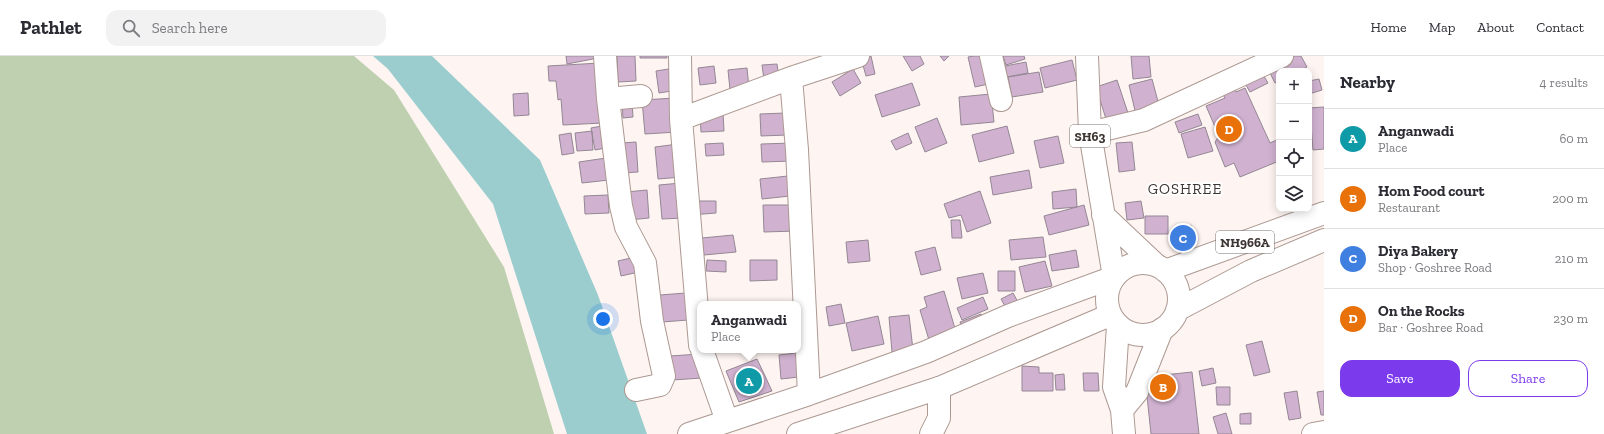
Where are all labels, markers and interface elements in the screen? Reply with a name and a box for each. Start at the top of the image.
search box [106,10,386,46]
text: Pathlet [20,16,82,39]
icon: search [120,17,142,39]
text: Search here [152,19,228,37]
text: Home [1371,19,1407,36]
text: Map [1429,19,1455,36]
text: About [1477,19,1514,36]
text: Contact [1536,19,1584,36]
map controls [1276,68,1312,212]
button: + [1276,68,1312,104]
text: Nearby [1340,72,1395,92]
text: 4 results [1540,75,1588,90]
button: − [1276,104,1312,140]
pin: D [1216,114,1242,144]
text: Anganwadi [1378,122,1454,140]
road number: SH63 [1070,125,1110,147]
text: A [1349,131,1357,146]
text: 60 m [1559,131,1588,146]
button: locate [1276,140,1312,176]
text: Place [1378,140,1407,155]
button: layers [1276,176,1312,212]
district label: GOSHREE [1148,180,1222,198]
text: Hom Food court [1378,182,1485,200]
text: B [1349,191,1357,206]
text: 200 m [1552,191,1588,206]
text: Restaurant [1378,200,1440,215]
pin: C [1170,223,1196,253]
road number: NH966A [1216,231,1274,253]
text: Diya Bakery [1378,242,1458,260]
text: C [1349,251,1357,266]
text: 210 m [1555,251,1588,266]
text: Shop · Goshree Road [1378,260,1492,275]
popup [697,301,801,353]
text: On the Rocks [1378,302,1465,320]
your location [593,309,613,329]
text: Anganwadi [711,311,787,329]
text: D [1348,311,1358,326]
text: 230 m [1553,311,1588,326]
text: Bar · Goshree Road [1378,320,1483,335]
text: Place [711,329,740,344]
button: Save [1340,360,1460,397]
button: Share [1468,360,1588,397]
pin: A [736,366,762,396]
pin: B [1150,372,1176,402]

